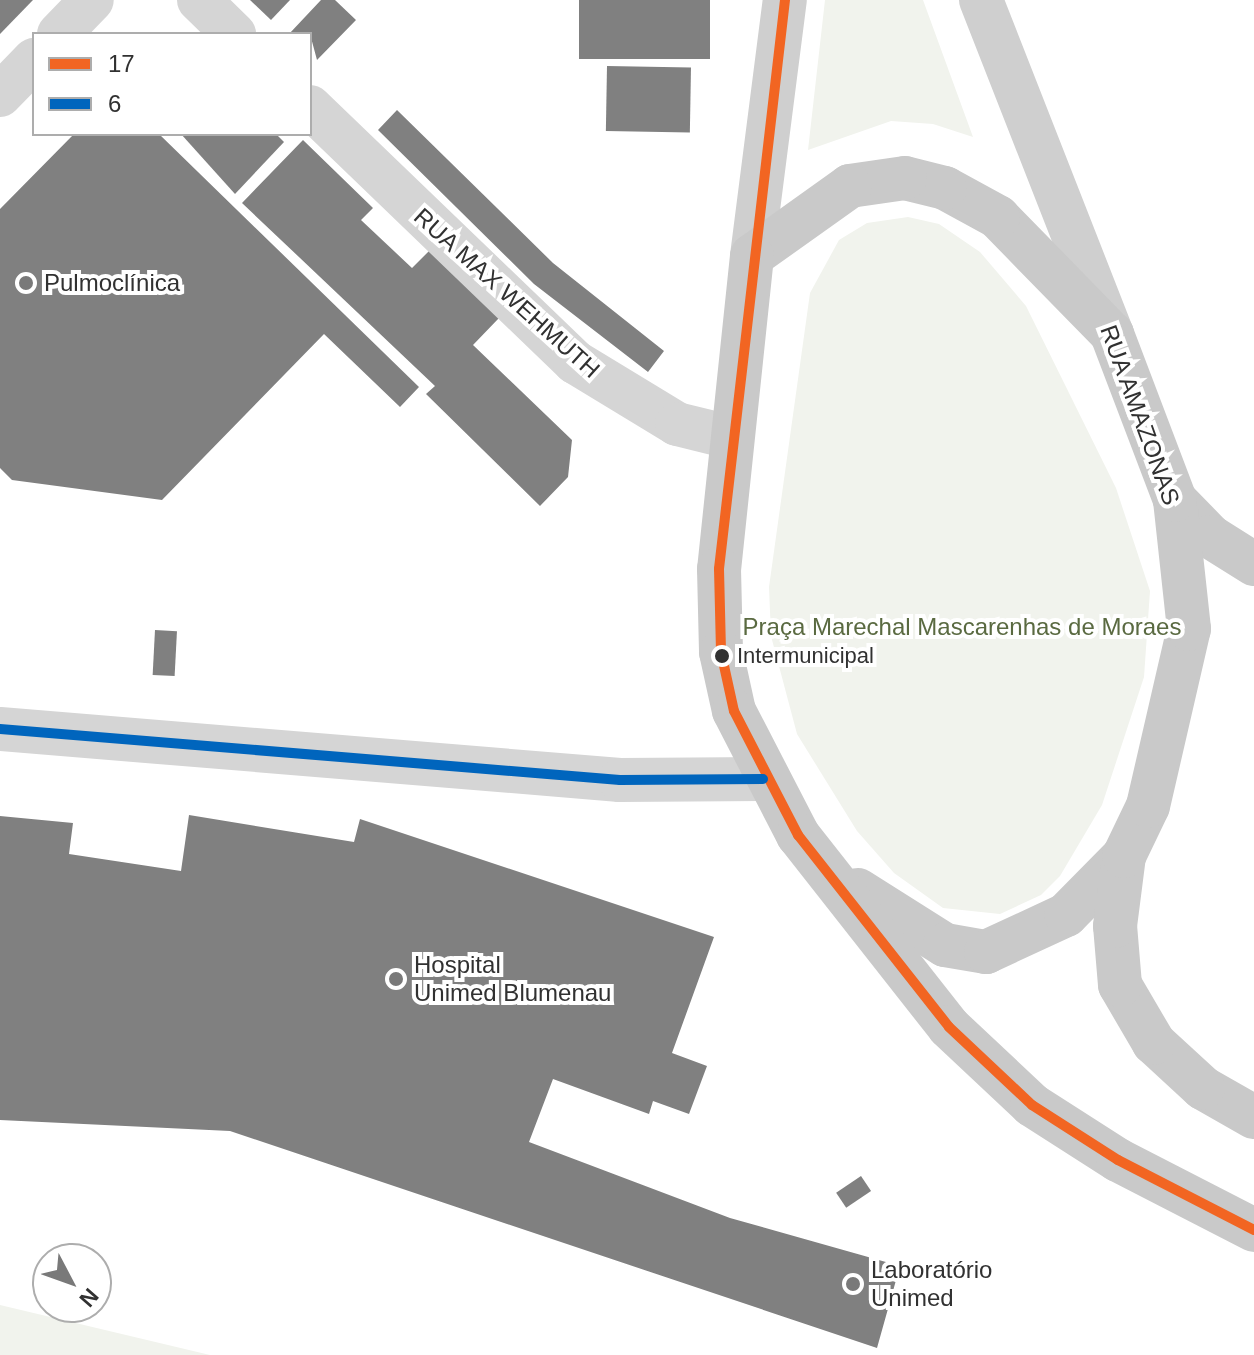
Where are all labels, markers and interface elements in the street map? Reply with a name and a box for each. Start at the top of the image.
legend [32,32,312,136]
text: 17 [108,50,135,77]
text: 6 [108,90,121,117]
street label: RUA MAX WEHMUTH [408,202,606,384]
place label: Pulmoclínica [44,269,180,297]
marker: Pulmoclínica [15,272,37,294]
street label: RUA AMAZONAS [1094,320,1186,510]
park label: Praça Marechal Mascarenhas de Moraes [743,613,1181,641]
place label: Intermunicipal [737,643,874,669]
marker: Intermunicipal [714,648,730,664]
place label: Hospital Unimed Blumenau [414,951,611,1007]
marker: Hospital Unimed Blumenau [385,968,407,990]
north arrow [32,1243,112,1323]
place label: Laboratório Unimed [871,1256,992,1312]
marker: Laboratório Unimed [842,1273,864,1295]
text: N [74,1284,104,1312]

